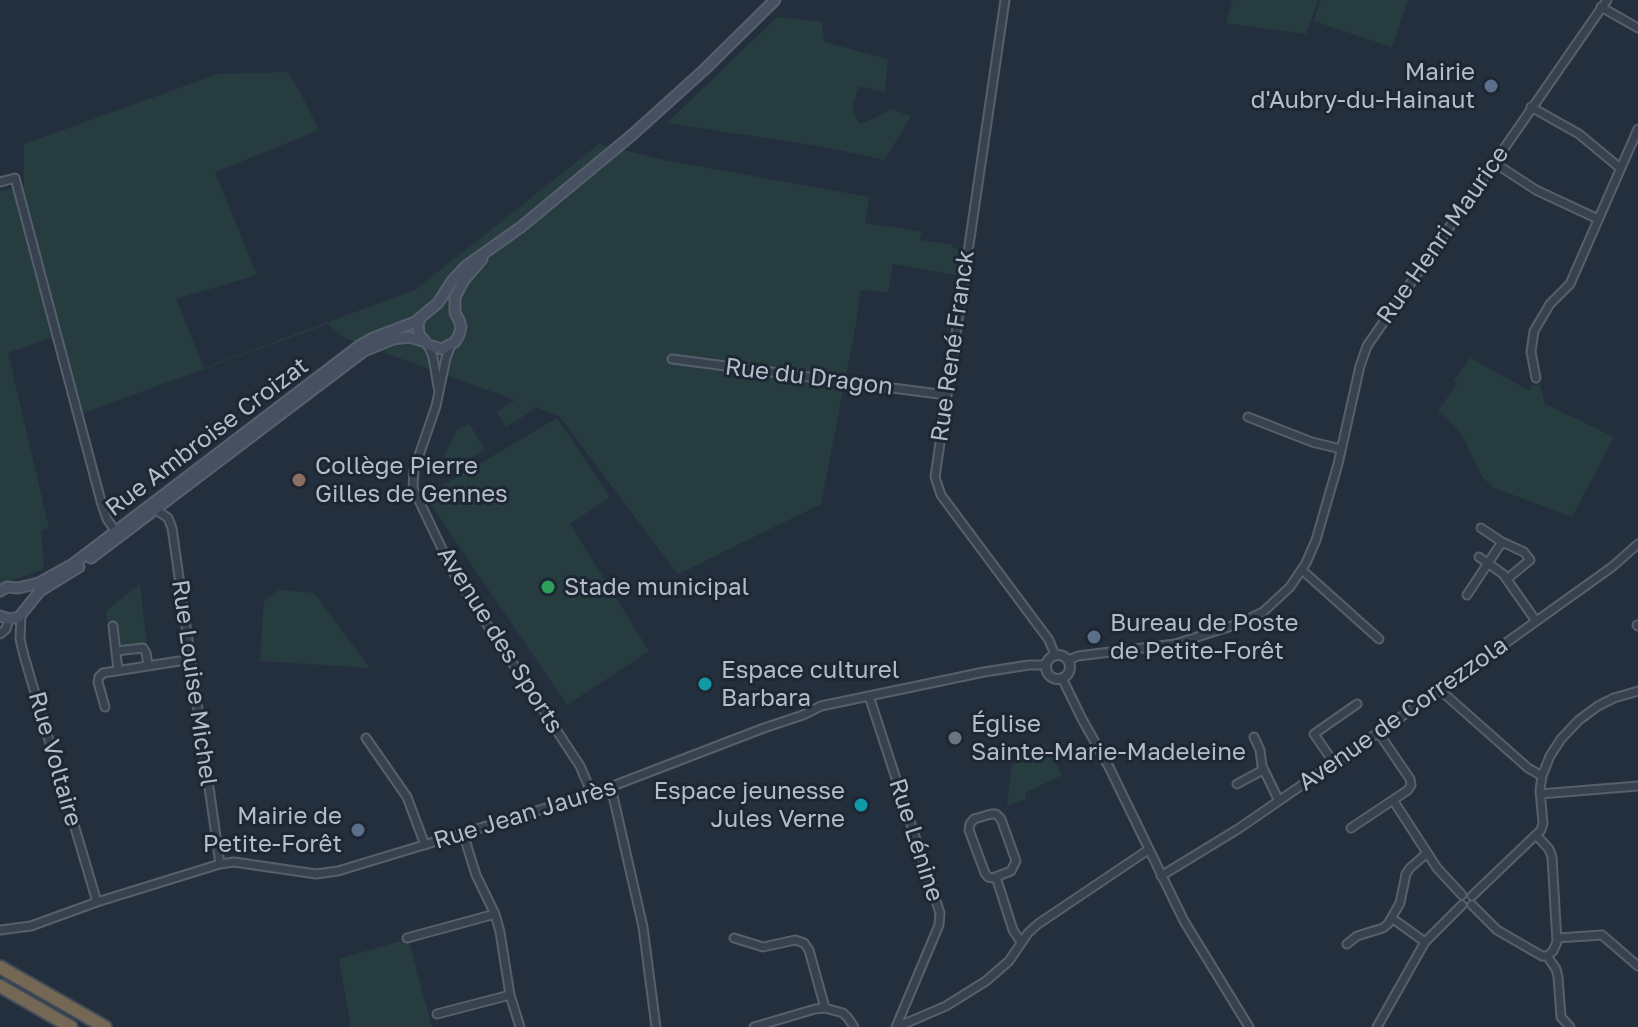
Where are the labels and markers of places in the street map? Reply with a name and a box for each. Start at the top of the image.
place label: Mairie d'Aubry-du-Hainaut [1251,58,1475,114]
marker: Mairie d'Aubry-du-Hainaut [1482,77,1500,95]
place label: Collège Pierre Gilles de Gennes [315,452,508,508]
marker: Collège Pierre Gilles de Gennes [290,471,308,489]
place label: Stade municipal [564,573,749,601]
marker: Stade municipal [539,578,557,596]
place label: Bureau de Poste de Petite-Forêt [1110,609,1299,665]
marker: Bureau de Poste de Petite-Forêt [1085,628,1103,646]
place label: Espace culturel Barbara [721,656,899,712]
marker: Espace culturel Barbara [696,675,714,693]
place label: Église Sainte-Marie-Madeleine [971,710,1246,766]
marker: Église Sainte-Marie-Madeleine [946,729,964,747]
place label: Espace jeunesse Jules Verne [653,777,845,833]
marker: Espace jeunesse Jules Verne [852,796,870,814]
place label: Mairie de Petite-Forêt [203,802,342,858]
marker: Mairie de Petite-Forêt [349,821,367,839]

